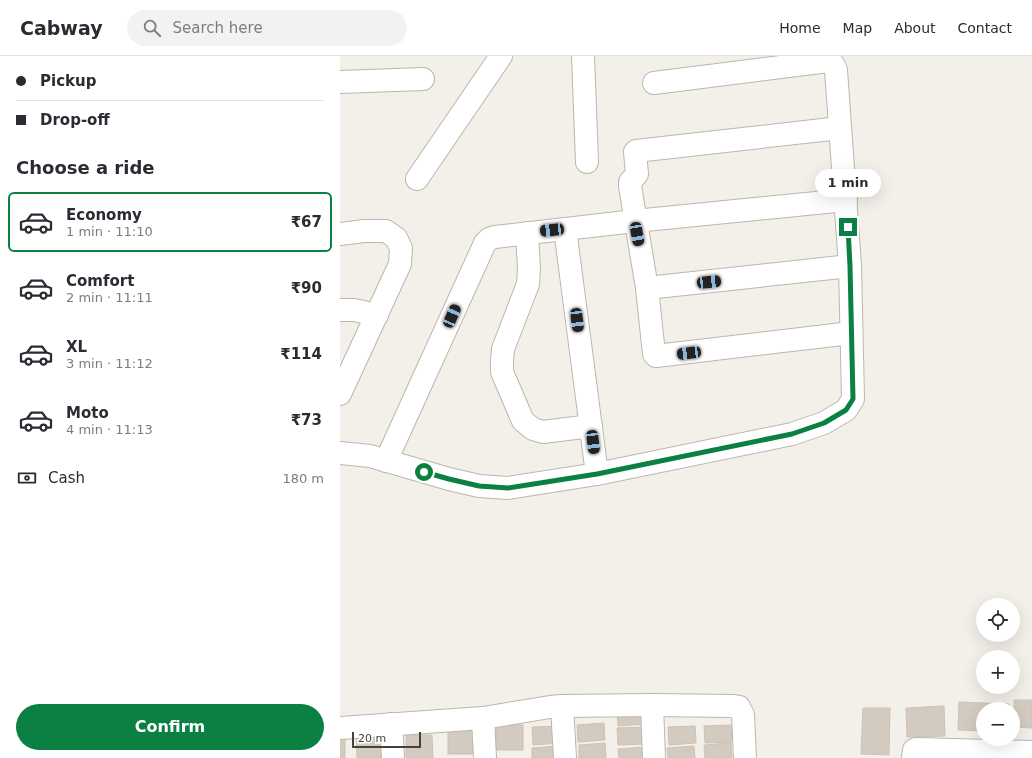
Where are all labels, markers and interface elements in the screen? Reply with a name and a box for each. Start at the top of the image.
search box [127,10,407,46]
text: Cabway [20,17,103,39]
icon: search [141,17,163,39]
text: Search here [173,19,263,37]
text: Home [779,20,821,36]
text: Map [843,20,872,36]
text: About [894,20,936,36]
text: Contact [958,20,1012,36]
text: Pickup [40,72,96,90]
text: Drop-off [40,111,110,129]
text: Choose a ride [16,157,155,178]
callout: 1 min [815,169,881,197]
text: 1 min [828,175,868,190]
icon: car [18,204,54,240]
text: Economy [66,206,142,224]
text: ₹67 [291,213,322,231]
route end [839,218,857,236]
car [629,221,645,247]
car [539,223,565,237]
text: 1 min · 11:10 [66,224,153,239]
icon: car [18,270,54,306]
text: Comfort [66,272,134,290]
car [696,275,722,289]
text: ₹90 [291,279,322,297]
text: 2 min · 11:11 [66,290,153,305]
car [442,303,462,329]
car [570,307,584,333]
icon: car [18,336,54,372]
text: XL [66,338,87,356]
text: ₹114 [280,345,322,363]
car [676,346,702,360]
text: 3 min · 11:12 [66,356,153,371]
icon: car [18,402,54,438]
text: Moto [66,404,109,422]
text: ₹73 [291,411,322,429]
text: 4 min · 11:13 [66,422,153,437]
car [586,429,600,455]
route start [415,463,433,481]
icon: cash [16,467,38,489]
text: Cash [48,469,85,487]
text: 180 m [282,471,324,486]
map controls [976,598,1020,746]
button: locate [976,598,1020,642]
button: + [976,650,1020,694]
button: − [976,702,1020,746]
button: Confirm [16,704,324,750]
scale bar [352,730,421,749]
text: 20 m [358,732,386,745]

